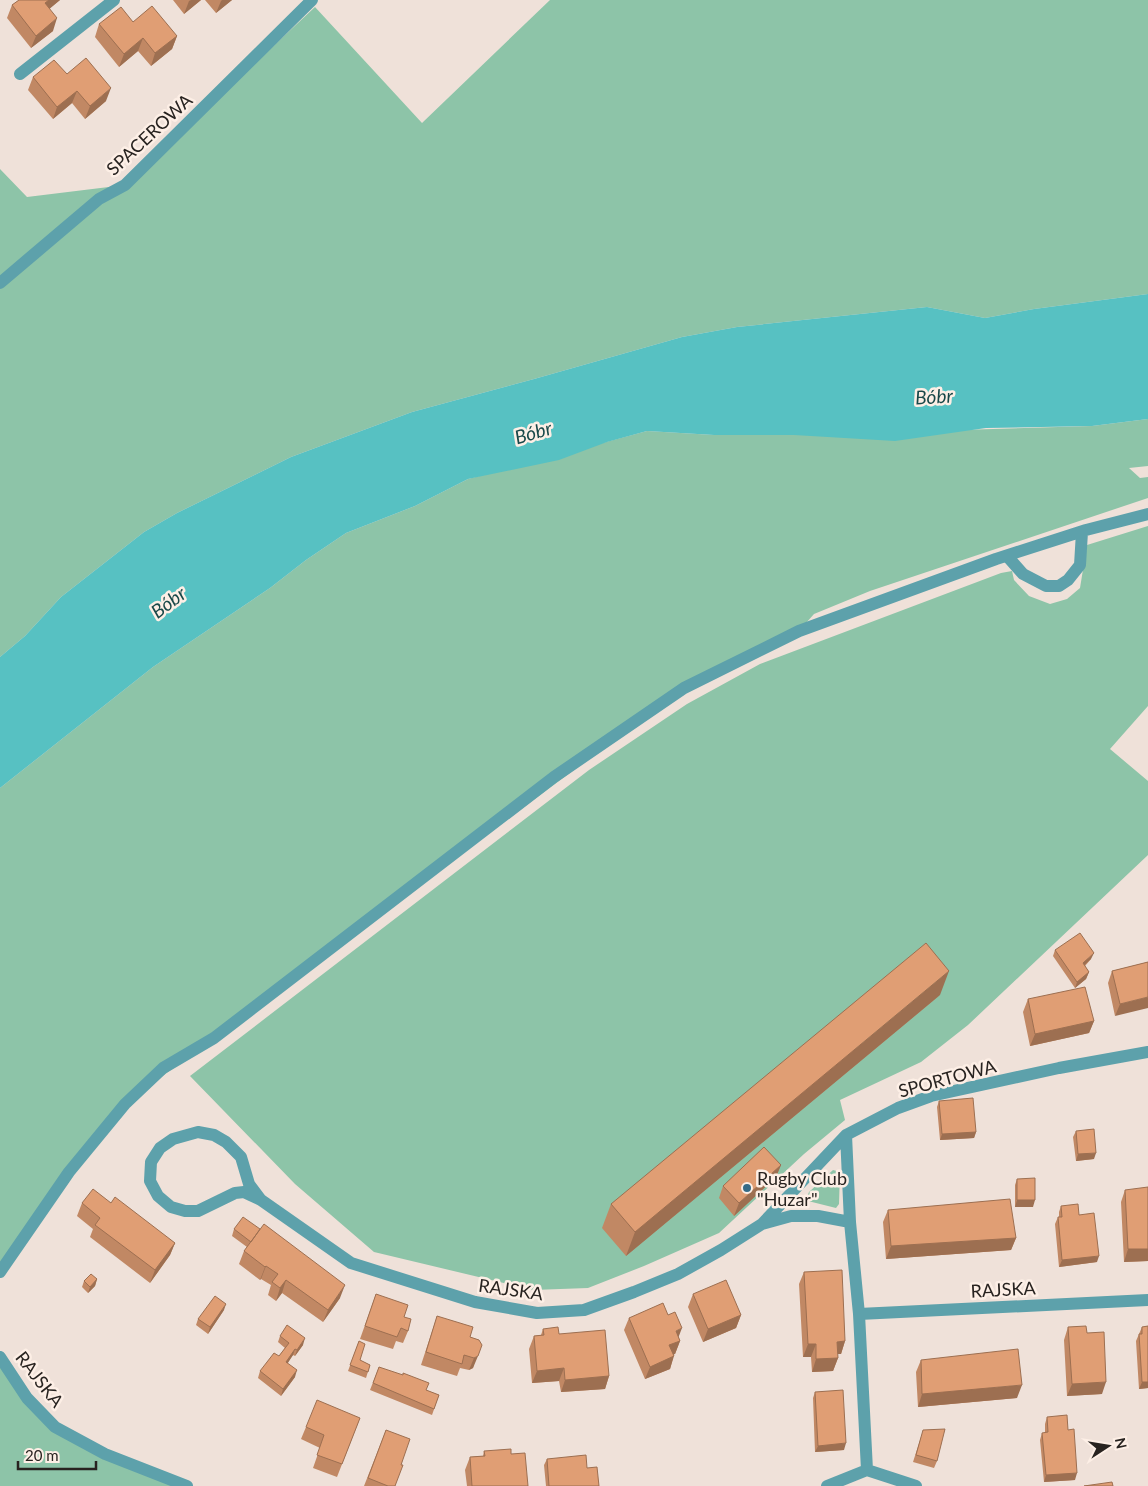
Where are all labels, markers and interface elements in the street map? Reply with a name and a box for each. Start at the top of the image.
street label: SPACEROWA [102,88,197,179]
water label: Bóbr [915,384,954,408]
water label: Bóbr [512,416,555,448]
water label: Bóbr [146,581,190,623]
street label: SPORTOWA [896,1054,999,1102]
place label: Rugby Club "Huzar" [757,1167,847,1210]
marker: Rugby Club "Huzar" [741,1182,753,1194]
street label: RAJSKA [477,1274,545,1305]
street label: RAJSKA [970,1276,1037,1302]
street label: RAJSKA [11,1347,69,1412]
north arrow [1083,1421,1133,1471]
text: N [1112,1436,1131,1450]
scale bar [18,1438,95,1470]
text: 20 m [25,1446,59,1464]

